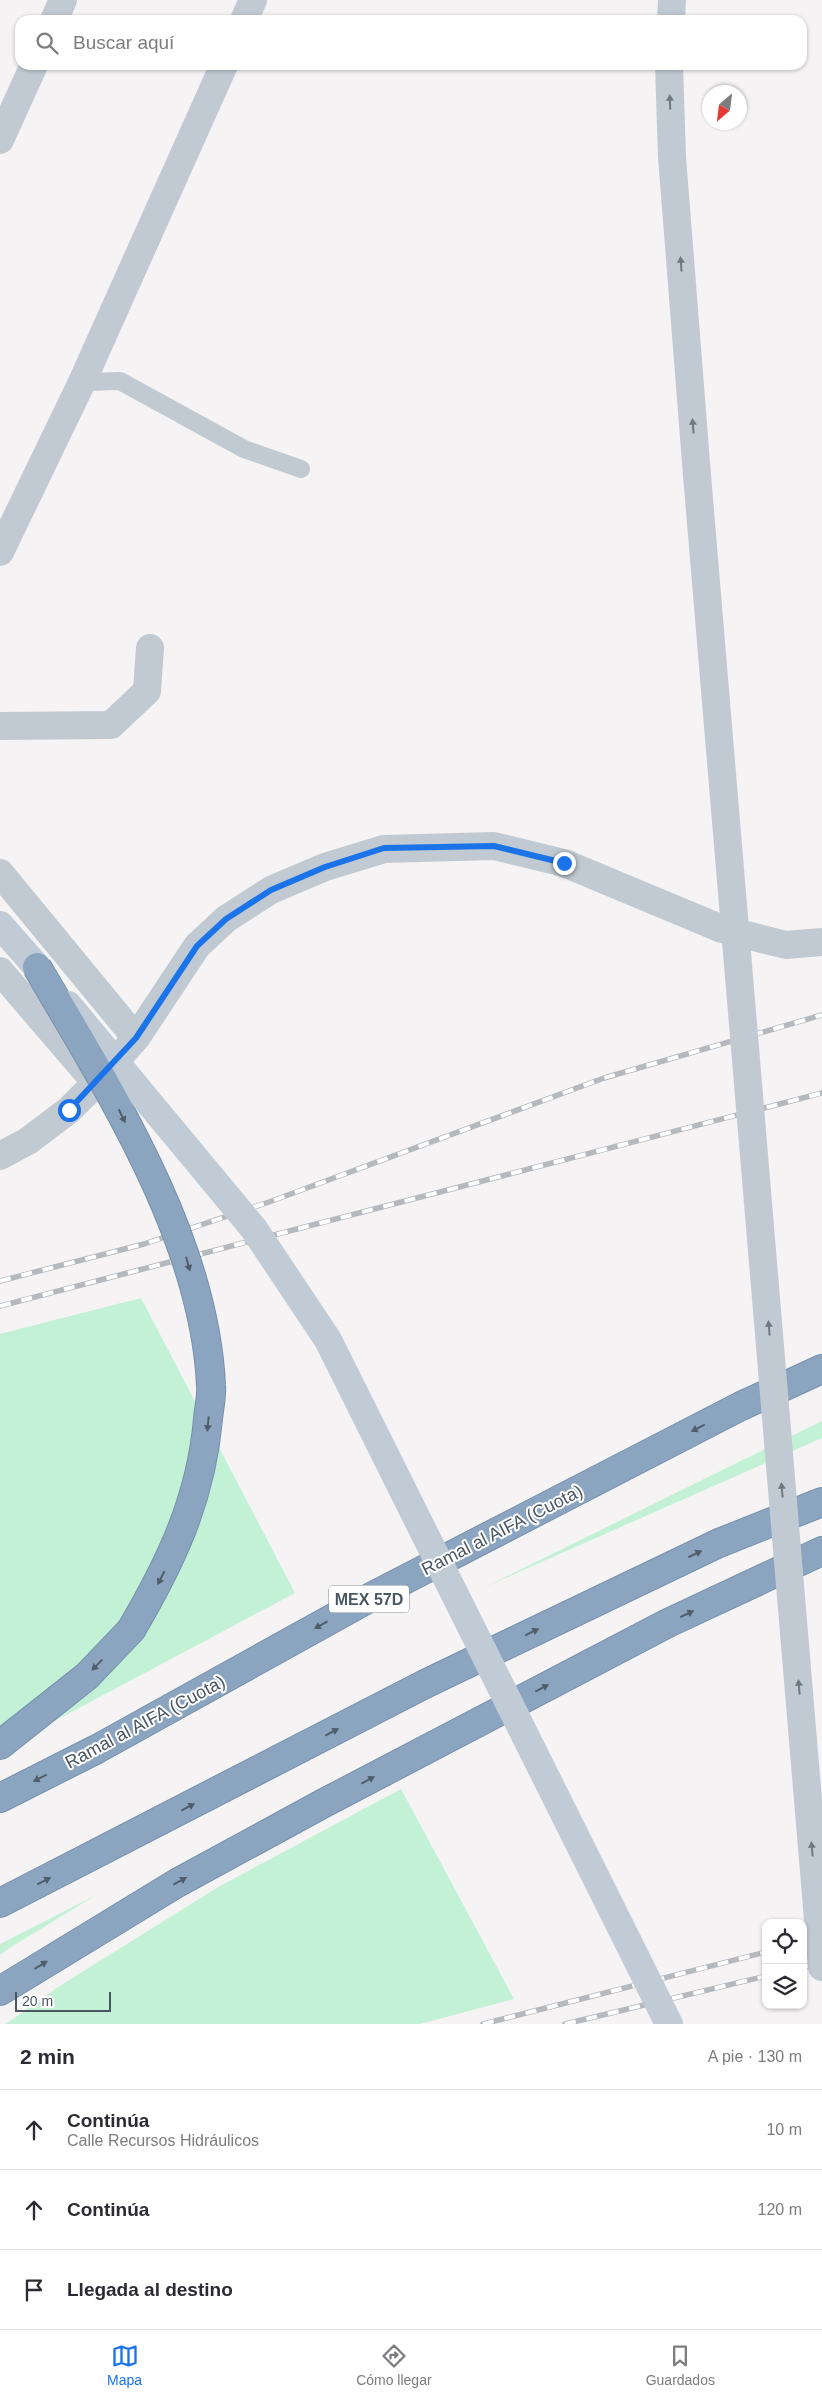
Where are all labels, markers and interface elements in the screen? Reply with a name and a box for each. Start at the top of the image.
search box [15,15,807,70]
icon: search [33,29,61,57]
text: Buscar aquí [73,32,174,53]
north arrow [702,85,747,130]
one-way arrow [666,94,674,110]
one-way arrow [676,256,684,272]
one-way arrow [689,418,697,434]
route end [553,852,576,875]
route start [58,1099,81,1122]
one-way arrow [118,1109,126,1123]
one-way arrow [184,1257,192,1272]
one-way arrow [764,1320,772,1336]
one-way arrow [204,1416,212,1432]
one-way arrow [691,1424,705,1432]
street label: Ramal al AIFA (Cuota) [418,1481,586,1579]
one-way arrow [778,1482,786,1498]
one-way arrow [688,1550,702,1558]
one-way arrow [157,1571,165,1586]
road number: MEX 57D [329,1586,409,1612]
one-way arrow [680,1609,694,1617]
one-way arrow [314,1621,329,1629]
one-way arrow [525,1628,540,1636]
one-way arrow [91,1659,103,1671]
street label: Ramal al AIFA (Cuota) [62,1671,228,1773]
one-way arrow [794,1679,802,1695]
one-way arrow [535,1684,550,1692]
one-way arrow [325,1728,340,1736]
one-way arrow [33,1774,47,1782]
one-way arrow [360,1776,375,1784]
one-way arrow [181,1803,196,1811]
one-way arrow [808,1841,816,1857]
one-way arrow [36,1877,51,1885]
one-way arrow [174,1877,187,1886]
map controls [762,1919,807,2009]
button: locate [762,1919,807,1964]
one-way arrow [34,1960,48,1970]
button: layers [762,1964,807,2009]
scale bar [15,1989,111,2012]
text: 20 m [22,1993,53,2009]
text: 2 min [20,2045,75,2068]
text: A pie · 130 m [708,2048,802,2065]
text: Continúa [67,2110,149,2131]
icon: ahead [20,2116,48,2144]
text: 10 m [766,2121,802,2138]
text: Calle Recursos Hidráulicos [67,2132,259,2149]
icon: ahead [20,2196,48,2224]
text: Continúa [67,2199,149,2220]
text: 120 m [758,2201,802,2218]
icon: arrive [20,2276,48,2304]
text: Llegada al destino [67,2279,233,2300]
tab: Mapa [107,2342,142,2388]
tab: Cómo llegar [356,2342,432,2388]
tab: Guardados [646,2342,715,2388]

